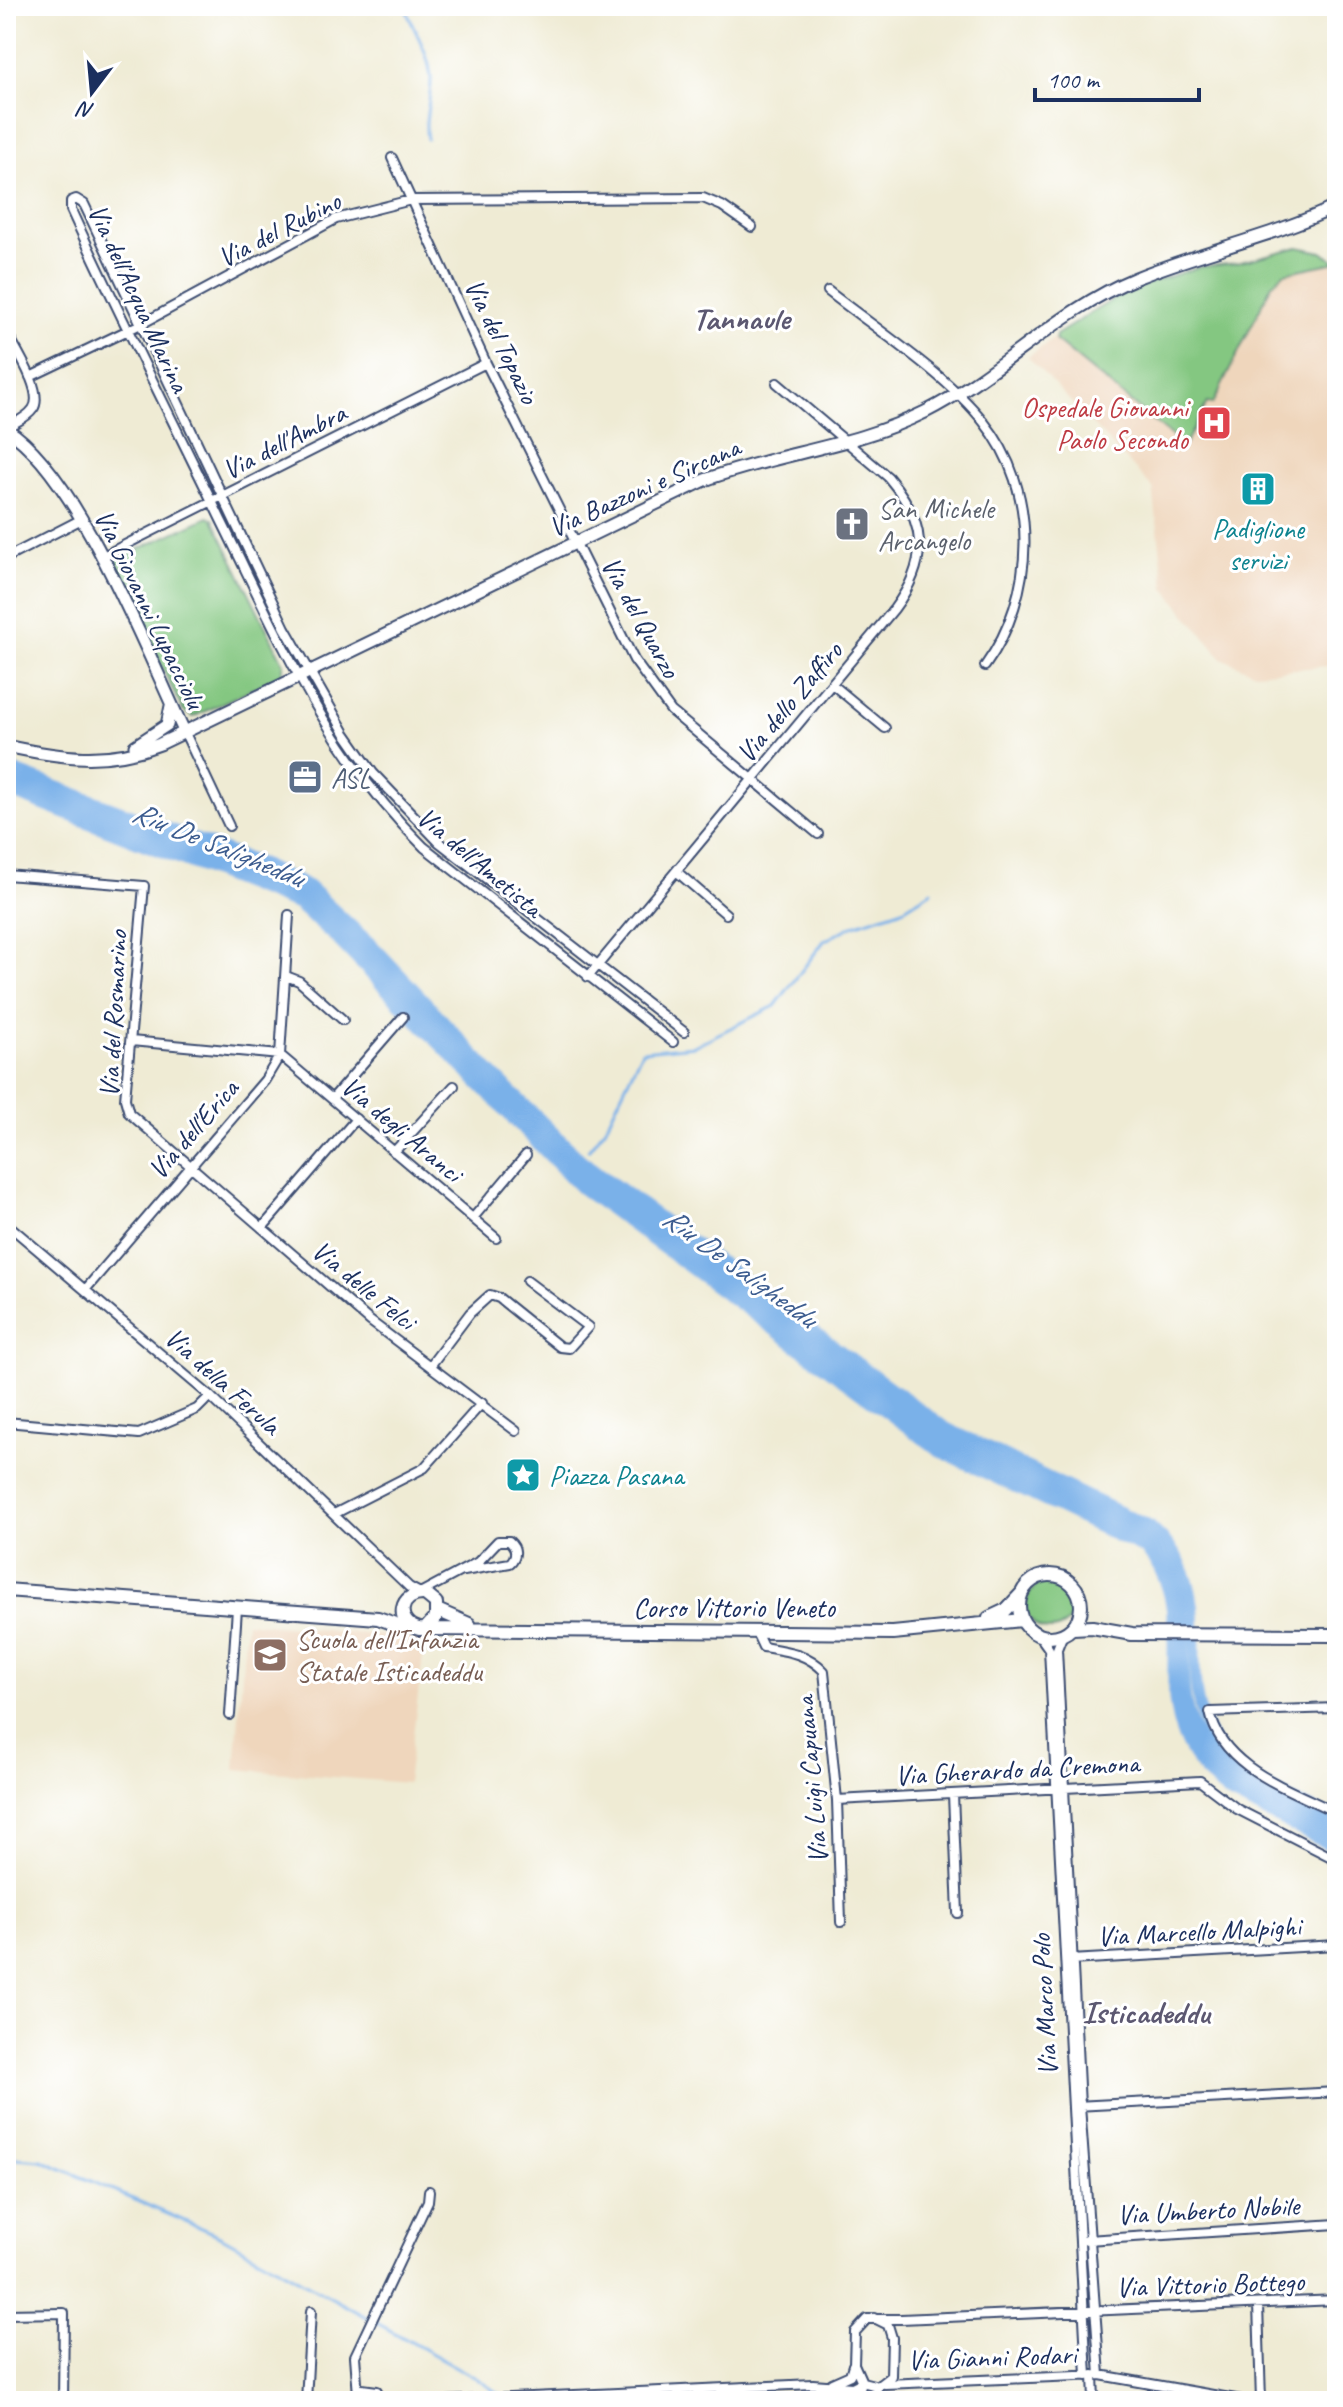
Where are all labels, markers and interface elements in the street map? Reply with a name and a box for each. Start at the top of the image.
north arrow [52,52,132,132]
scale bar [1035,52,1199,102]
text: 100 m [1047,65,1101,95]
text: N [73,94,97,126]
street label: Via del Rubino [212,182,348,275]
street label: Via dell'Acqua Marina [80,198,199,399]
street label: Via del Topazio [457,273,548,411]
district label: Tannaule [693,298,793,339]
place label: Ospedale Giovanni Paolo Secondo [1022,390,1192,457]
street label: Via dell'Ambra [216,394,353,487]
hospital icon: Ospedale Giovanni Paolo Secondo [1195,404,1233,442]
street label: Via Bazzoni e Sircana [543,428,747,545]
building icon: Padiglione servizi [1239,470,1277,508]
place label: San Michele Arcangelo [878,491,996,558]
street label: Via Giovanni Lupacciolu [87,504,214,716]
church icon: San Michele Arcangelo [833,505,871,543]
place label: Padiglione servizi [1212,511,1306,578]
street label: Via del Quarzo [593,550,690,685]
street label: Via dello Zaffiro [728,633,851,770]
office icon: ASL [286,758,324,796]
place label: ASL [331,760,370,795]
water label: Riu De Saligheddu [127,792,314,897]
street label: Via dell'Ametista [410,799,552,926]
street label: Via del Rosmarino [91,927,135,1099]
street label: Via degli Aranci [334,1068,472,1192]
street label: Via dell'Erica [140,1070,247,1186]
water label: Riu De Saligheddu [656,1198,828,1338]
street label: Via delle Felci [305,1233,426,1340]
street label: Via della Ferula [158,1320,290,1443]
place icon: Piazza Pasana [504,1456,542,1494]
place label: Piazza Pasana [549,1458,686,1493]
street label: Corso Vittorio Veneto [633,1590,837,1625]
place label: Scuola dell'Infanzia Statale Isticadeddu [296,1622,484,1689]
school or university icon: Scuola dell'Infanzia Statale Isticadeddu [251,1636,289,1674]
street label: Via Luigi Capuana [786,1692,836,1865]
street label: Via Gherardo da Cremona [894,1745,1142,1793]
street label: Via Marcello Malpighi [1096,1908,1305,1954]
street label: Via Marco Polo [1023,1931,1065,2077]
district label: Isticadeddu [1082,1992,1212,2033]
street label: Via Umberto Nobile [1116,2188,1302,2232]
street label: Via Vittorio Bottego [1115,2263,1307,2305]
street label: Via Gianni Rodari [907,2336,1081,2377]

